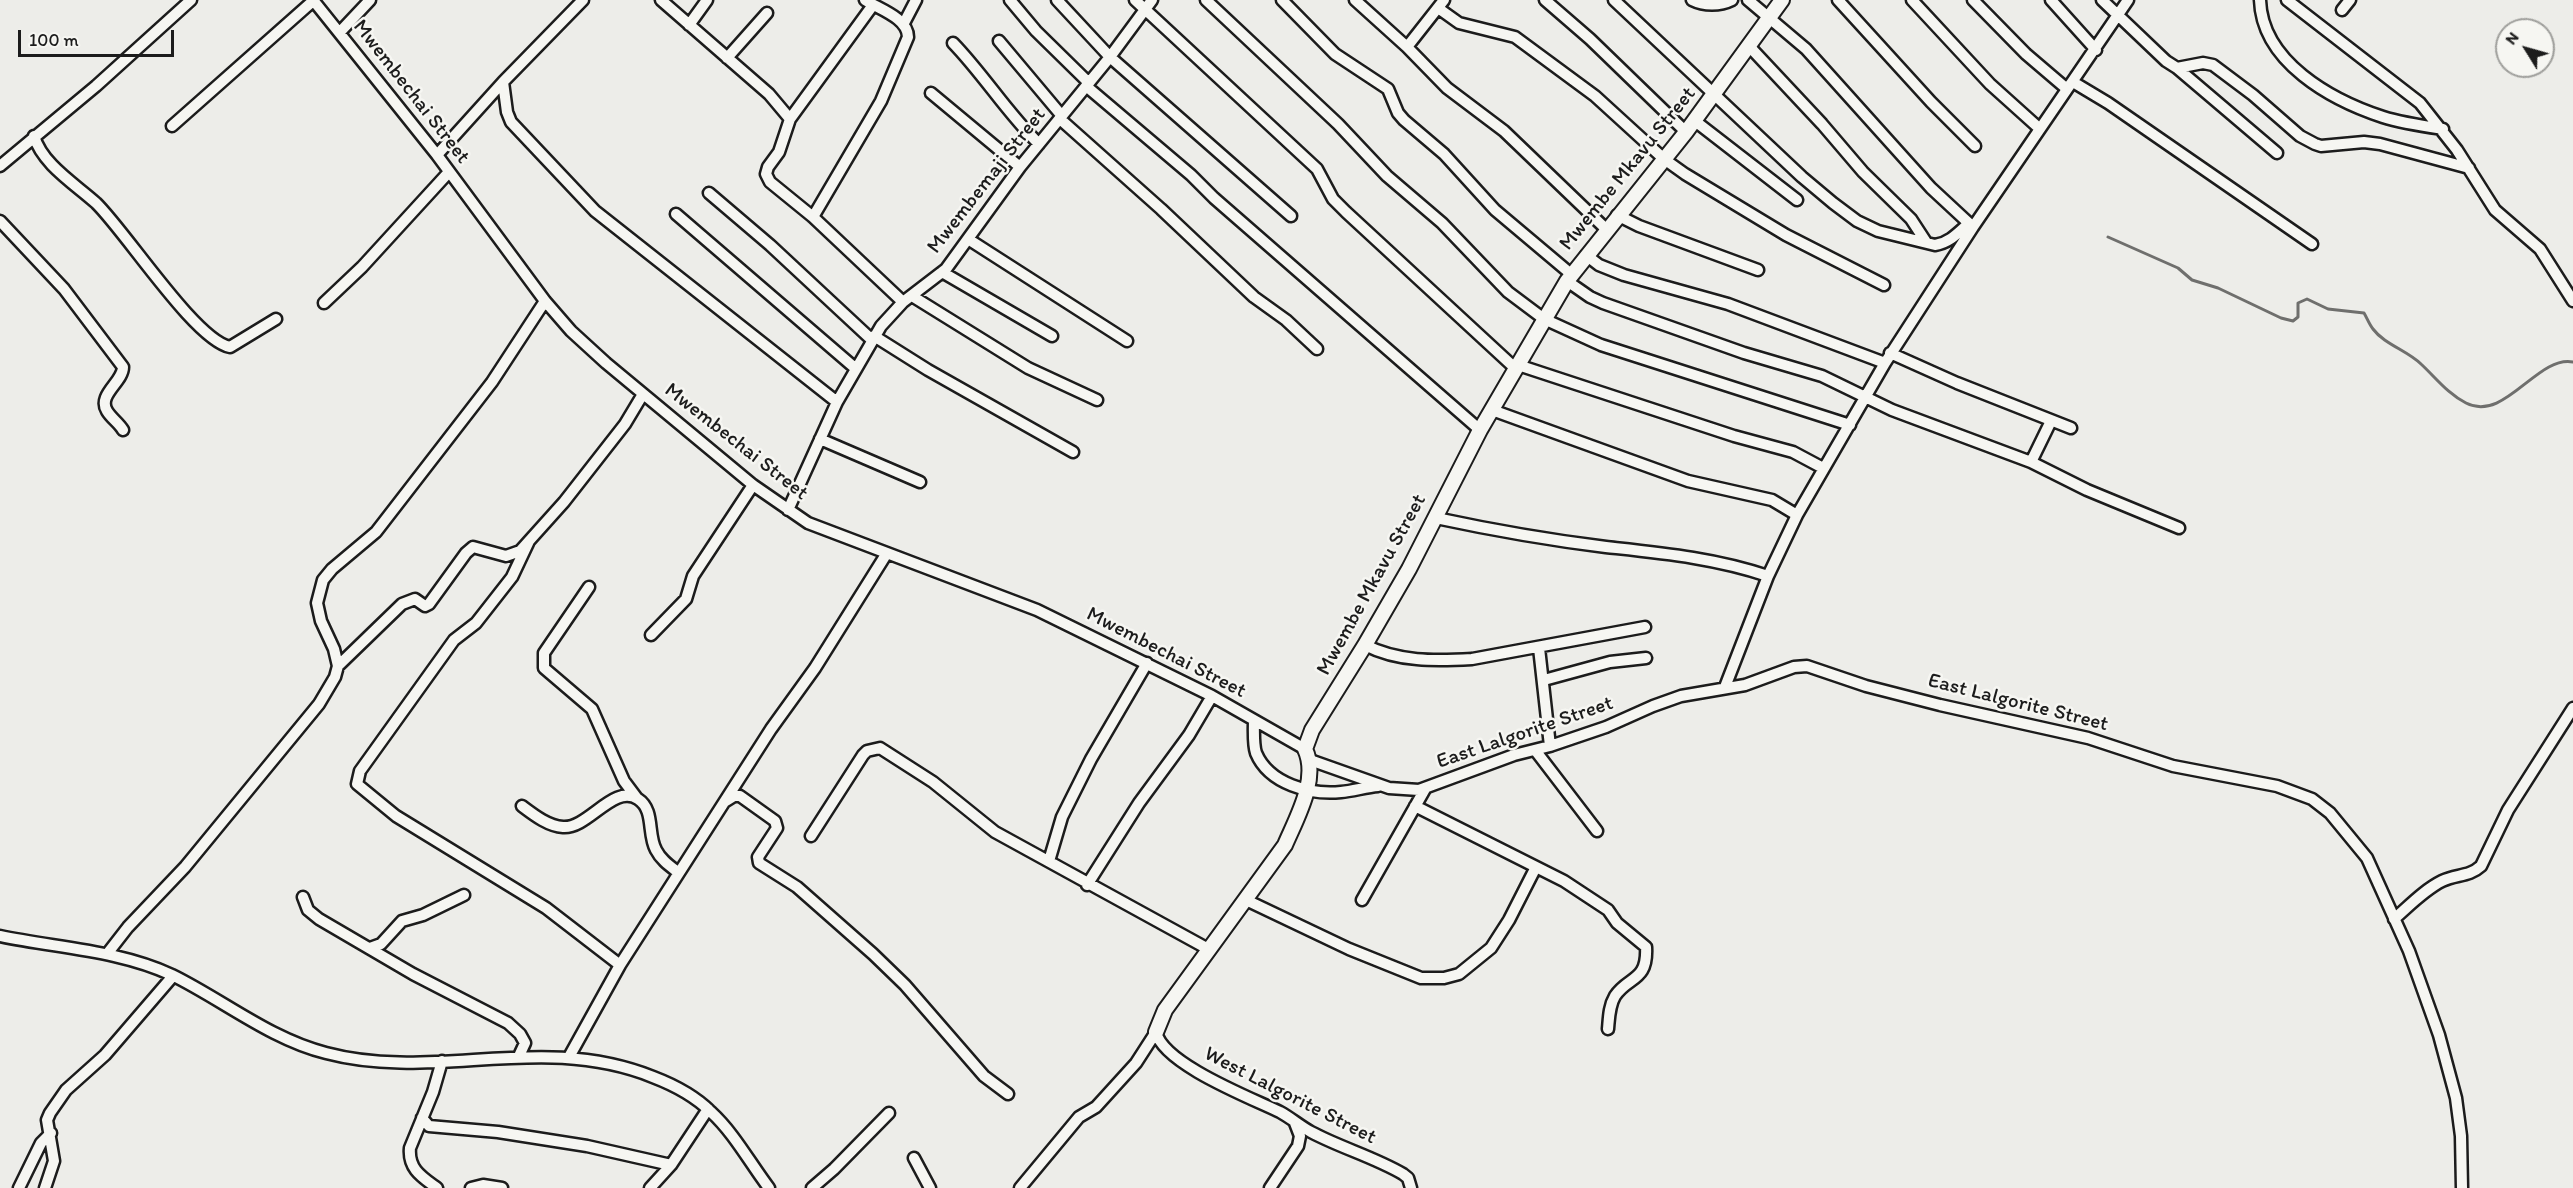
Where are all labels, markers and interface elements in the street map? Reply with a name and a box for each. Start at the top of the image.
street label: Mwembechai Street [347,15,475,169]
scale bar [21,18,177,56]
north arrow [2495,18,2555,78]
text: N [2501,28,2523,48]
text: 100 m [29,29,79,51]
street label: Mwembe Mkavu Street [1554,82,1702,256]
street label: Mwembemaji Street [922,103,1052,259]
street label: Mwembechai Street [659,378,813,506]
street label: Mwembe Mkavu Street [1312,490,1432,680]
street label: Mwembechai Street [1082,602,1250,704]
street label: East Lalgorite Street [1925,668,2111,738]
street label: East Lalgorite Street [1433,691,1617,775]
street label: West Lalgorite Street [1200,1042,1380,1150]

